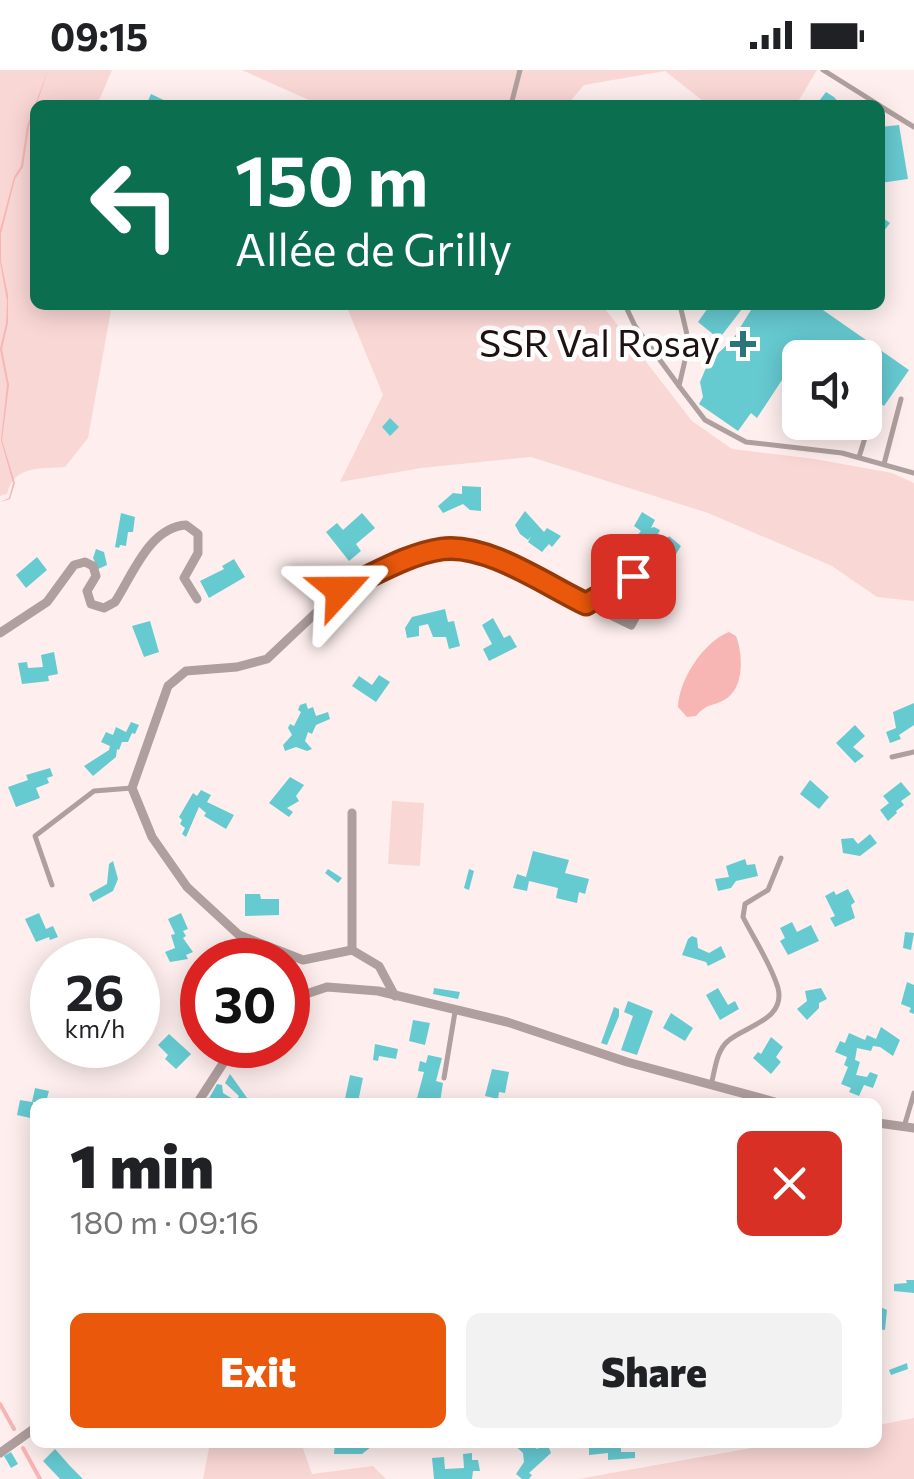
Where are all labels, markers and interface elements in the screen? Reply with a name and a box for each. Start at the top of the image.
text: 09:15 [50,12,148,59]
text: 150 m [235,135,428,220]
icon: left [70,140,200,270]
text: Allée de Grilly [235,220,512,275]
place label: SSR Val Rosay [479,318,720,365]
marker: SSR Val Rosay [730,331,756,357]
map controls [782,340,882,440]
button: sound [782,340,882,440]
pin [591,534,676,619]
position arrow [288,538,392,642]
icon: arrive [606,549,661,604]
speed limit sign: 30 [180,938,310,1068]
text: 26 [65,960,124,1021]
text: km/h [65,1013,125,1043]
text: 1 min [70,1127,214,1200]
button: close [737,1131,842,1236]
text: 180 m · 09:16 [70,1201,259,1241]
button: Exit [70,1313,446,1428]
button: Share [466,1313,842,1428]

